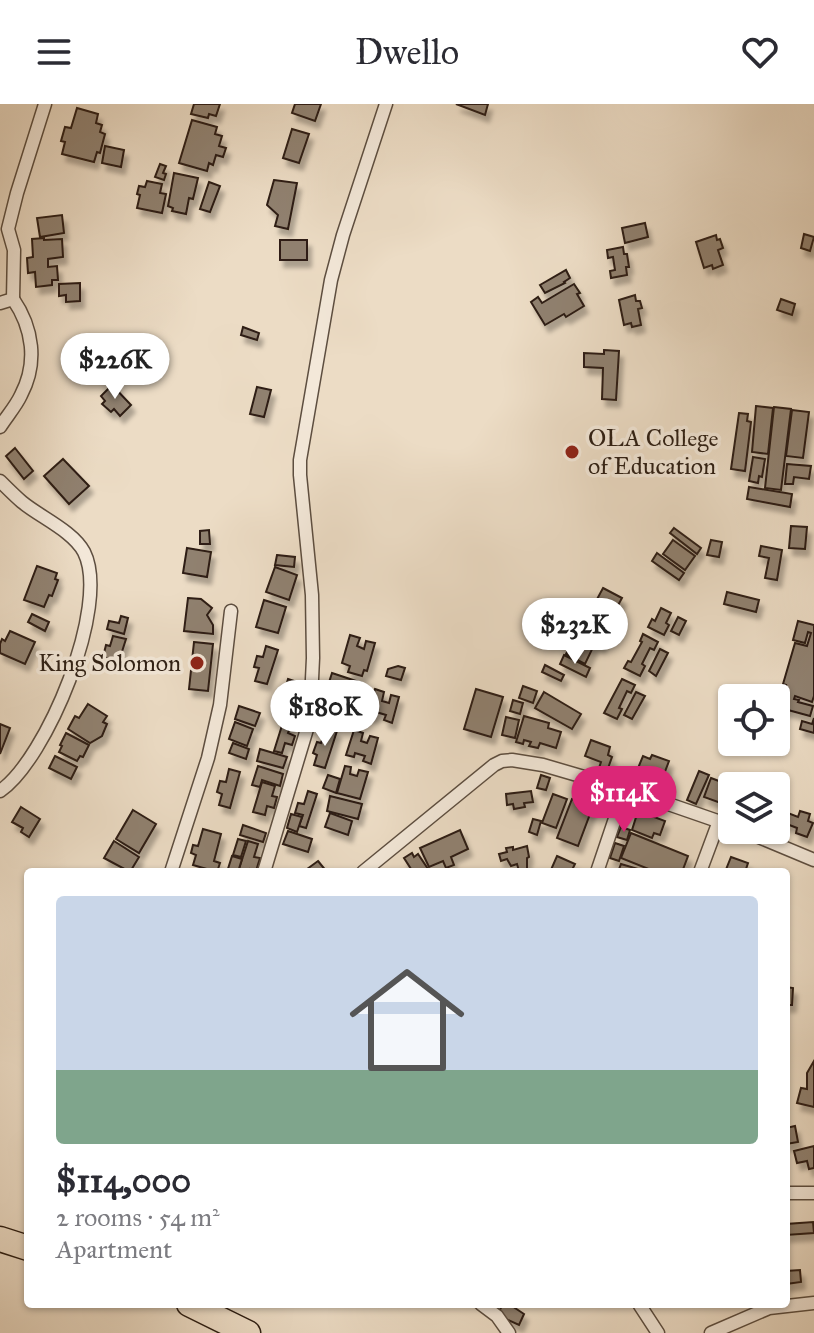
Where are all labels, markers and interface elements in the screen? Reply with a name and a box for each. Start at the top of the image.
icon: menu [32,30,76,74]
text: Dwello [355,30,459,74]
icon: heart [738,30,782,74]
pin: $226K [59,333,171,401]
text: $226K [79,343,151,375]
place label: OLA College of Education [588,423,718,481]
marker: OLA College of Education [563,443,581,461]
pin: $232K [519,598,631,666]
text: $232K [540,608,610,640]
place label: King Solomon [38,648,181,678]
marker: King Solomon [188,654,206,672]
pin: $180K [269,680,381,748]
map controls [718,684,790,844]
button: locate [718,684,790,756]
text: $180K [288,690,362,722]
pin: $114K [568,766,680,834]
button: layers [718,772,790,844]
text: $114K [589,776,659,808]
icon: home [335,948,479,1092]
text: $114,000 [56,1160,191,1201]
text: 2 rooms · 54 m² [56,1201,220,1233]
text: Apartment [56,1233,172,1265]

